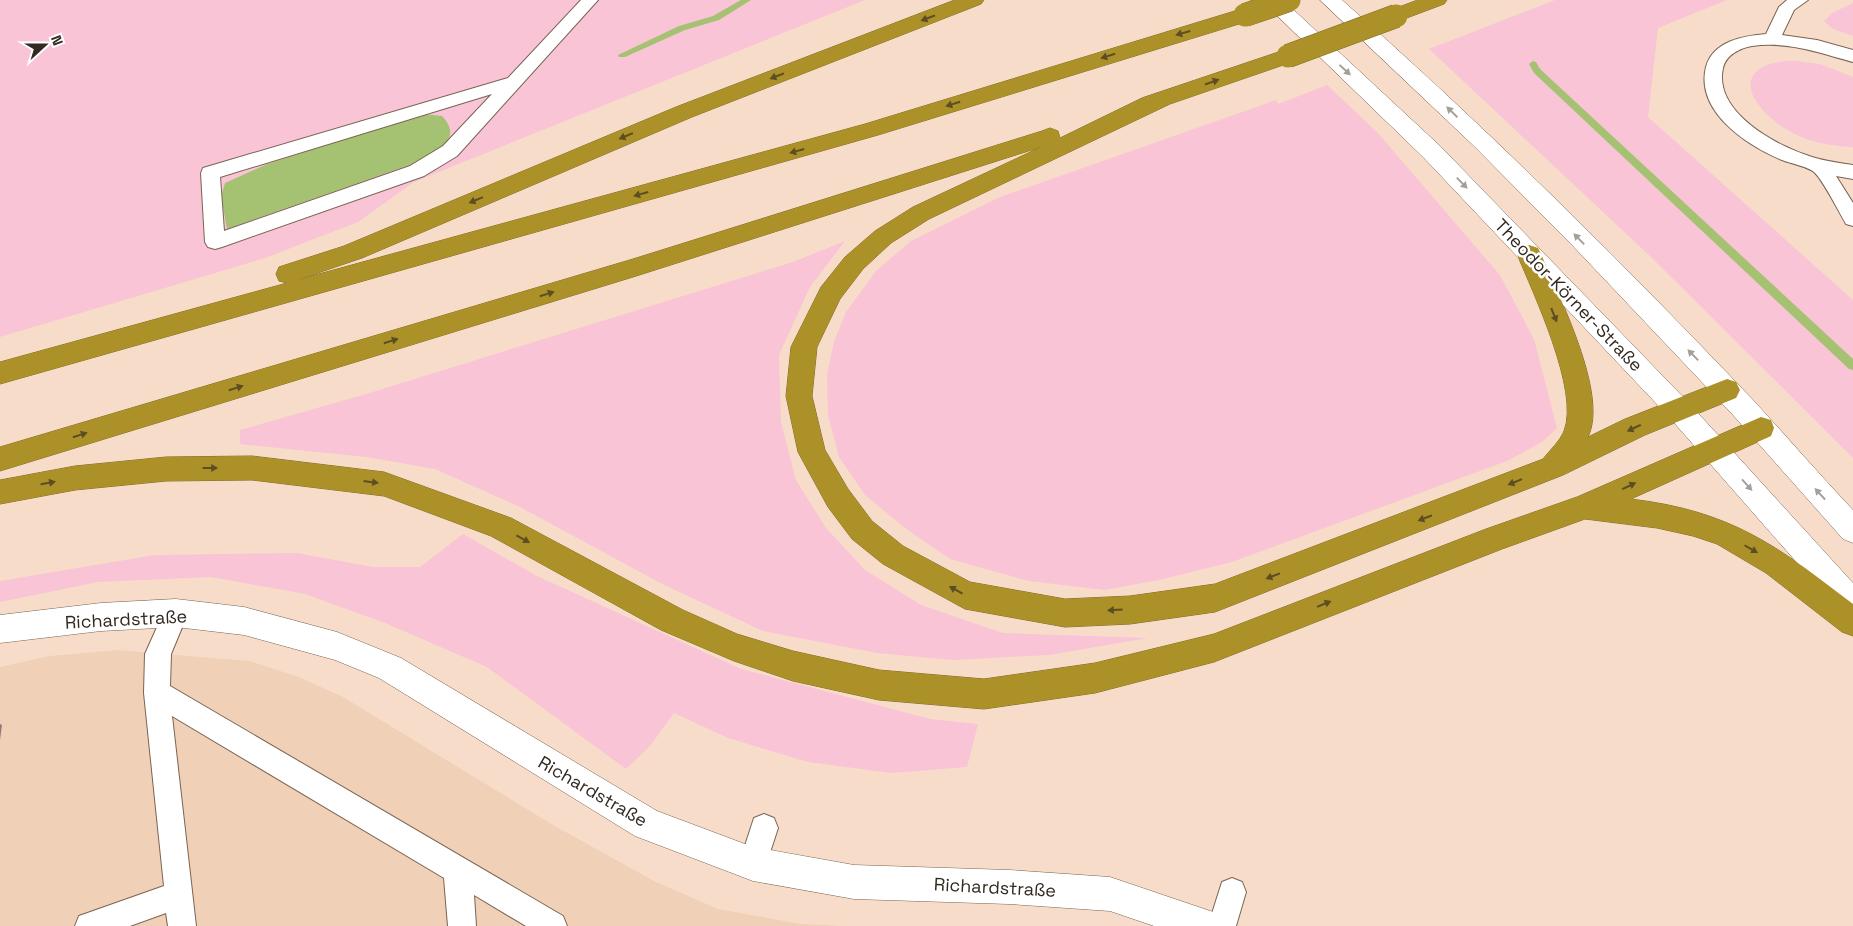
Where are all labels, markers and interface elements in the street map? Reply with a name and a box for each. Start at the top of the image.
one-way arrow [921,14,935,22]
north arrow [20,20,70,70]
one-way arrow [1175,29,1190,37]
text: N [47,33,67,48]
one-way arrow [1101,52,1116,60]
one-way arrow [1339,64,1351,76]
one-way arrow [769,72,784,80]
one-way arrow [1205,77,1220,85]
one-way arrow [945,101,960,109]
one-way arrow [1446,106,1458,118]
one-way arrow [619,133,633,141]
one-way arrow [790,147,805,155]
one-way arrow [1456,176,1468,188]
one-way arrow [633,191,648,199]
one-way arrow [469,197,483,205]
street label: Theodor-Körner-Straße [1490,214,1648,376]
one-way arrow [1573,233,1585,245]
one-way arrow [539,290,554,298]
one-way arrow [1550,308,1558,323]
one-way arrow [384,337,399,345]
one-way arrow [1687,350,1699,362]
one-way arrow [228,384,243,392]
one-way arrow [1627,425,1641,433]
one-way arrow [73,431,88,439]
one-way arrow [202,464,218,472]
one-way arrow [364,478,380,486]
one-way arrow [40,479,56,487]
one-way arrow [1508,479,1522,487]
one-way arrow [1742,479,1753,492]
one-way arrow [1622,482,1636,490]
one-way arrow [1814,489,1826,501]
one-way arrow [1417,515,1432,522]
one-way arrow [516,535,530,543]
one-way arrow [1744,544,1757,553]
one-way arrow [1265,572,1280,580]
one-way arrow [949,585,962,594]
one-way arrow [1317,600,1332,608]
street label: Richardstraße [64,604,188,634]
one-way arrow [1107,607,1123,615]
street label: Richardstraße [534,750,652,832]
street label: Richardstraße [933,872,1057,902]

